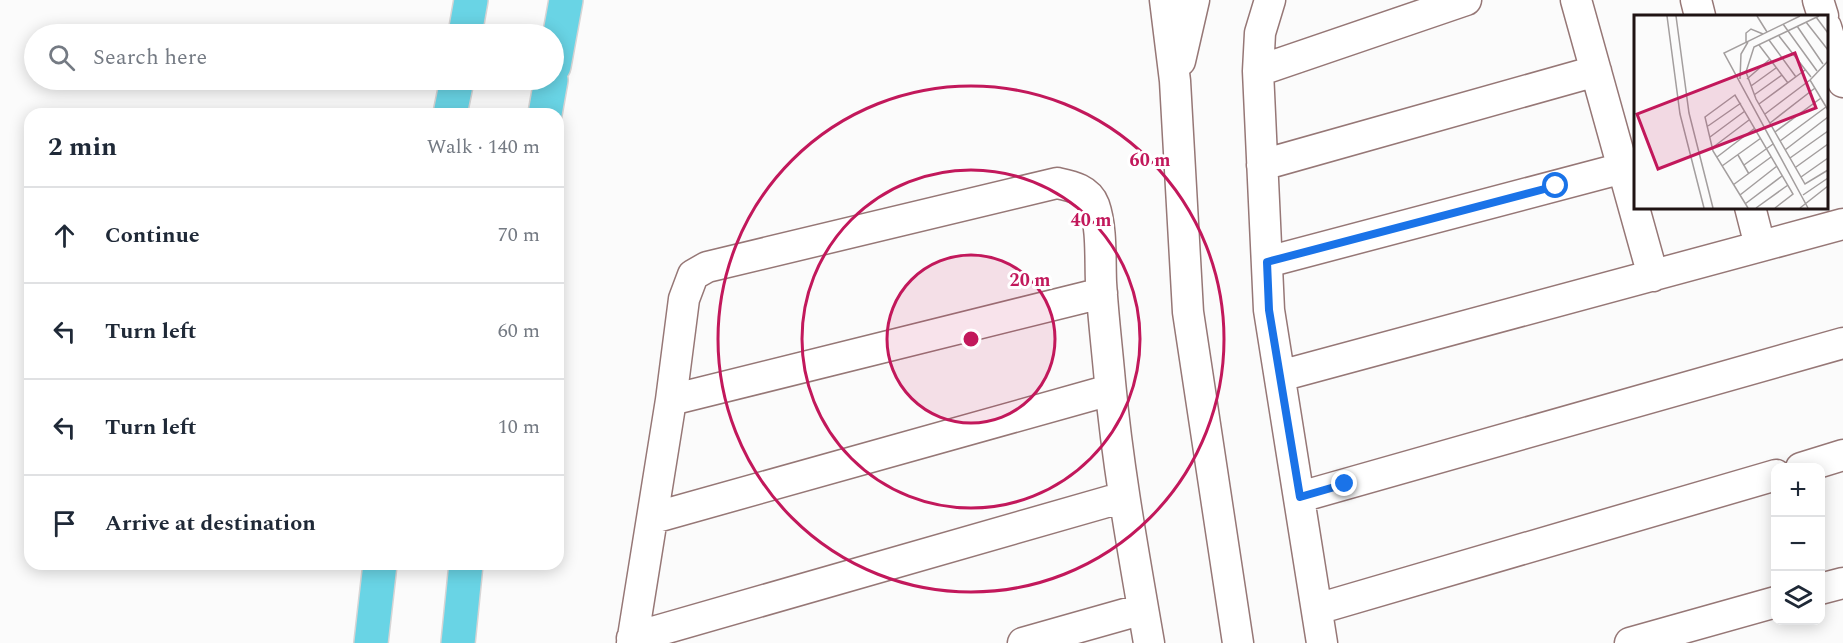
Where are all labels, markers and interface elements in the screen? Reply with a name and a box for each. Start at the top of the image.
inset map [1634,15,1828,208]
search box [24,24,564,90]
icon: search [45,41,78,74]
text: Search here [93,41,207,74]
text: 2 min [48,127,117,167]
text: Walk · 140 m [427,132,540,162]
text: 60 m [1130,147,1170,174]
route start [1542,172,1568,198]
text: 40 m [1071,207,1111,234]
icon: ahead [48,219,81,252]
text: Continue [105,219,200,252]
text: 70 m [498,220,540,250]
text: 20 m [1010,267,1050,294]
icon: left [48,315,81,348]
text: Turn left [105,315,197,348]
text: 60 m [498,316,540,346]
centre of rings [961,329,981,349]
icon: left [48,411,81,444]
text: Turn left [105,411,197,444]
text: 10 m [498,412,540,442]
map controls [1771,463,1825,625]
button: + [1771,463,1825,517]
route end [1331,470,1357,496]
icon: arrive [48,507,81,540]
text: Arrive at destination [105,507,316,540]
button: − [1771,517,1825,571]
button: layers [1771,571,1825,625]

